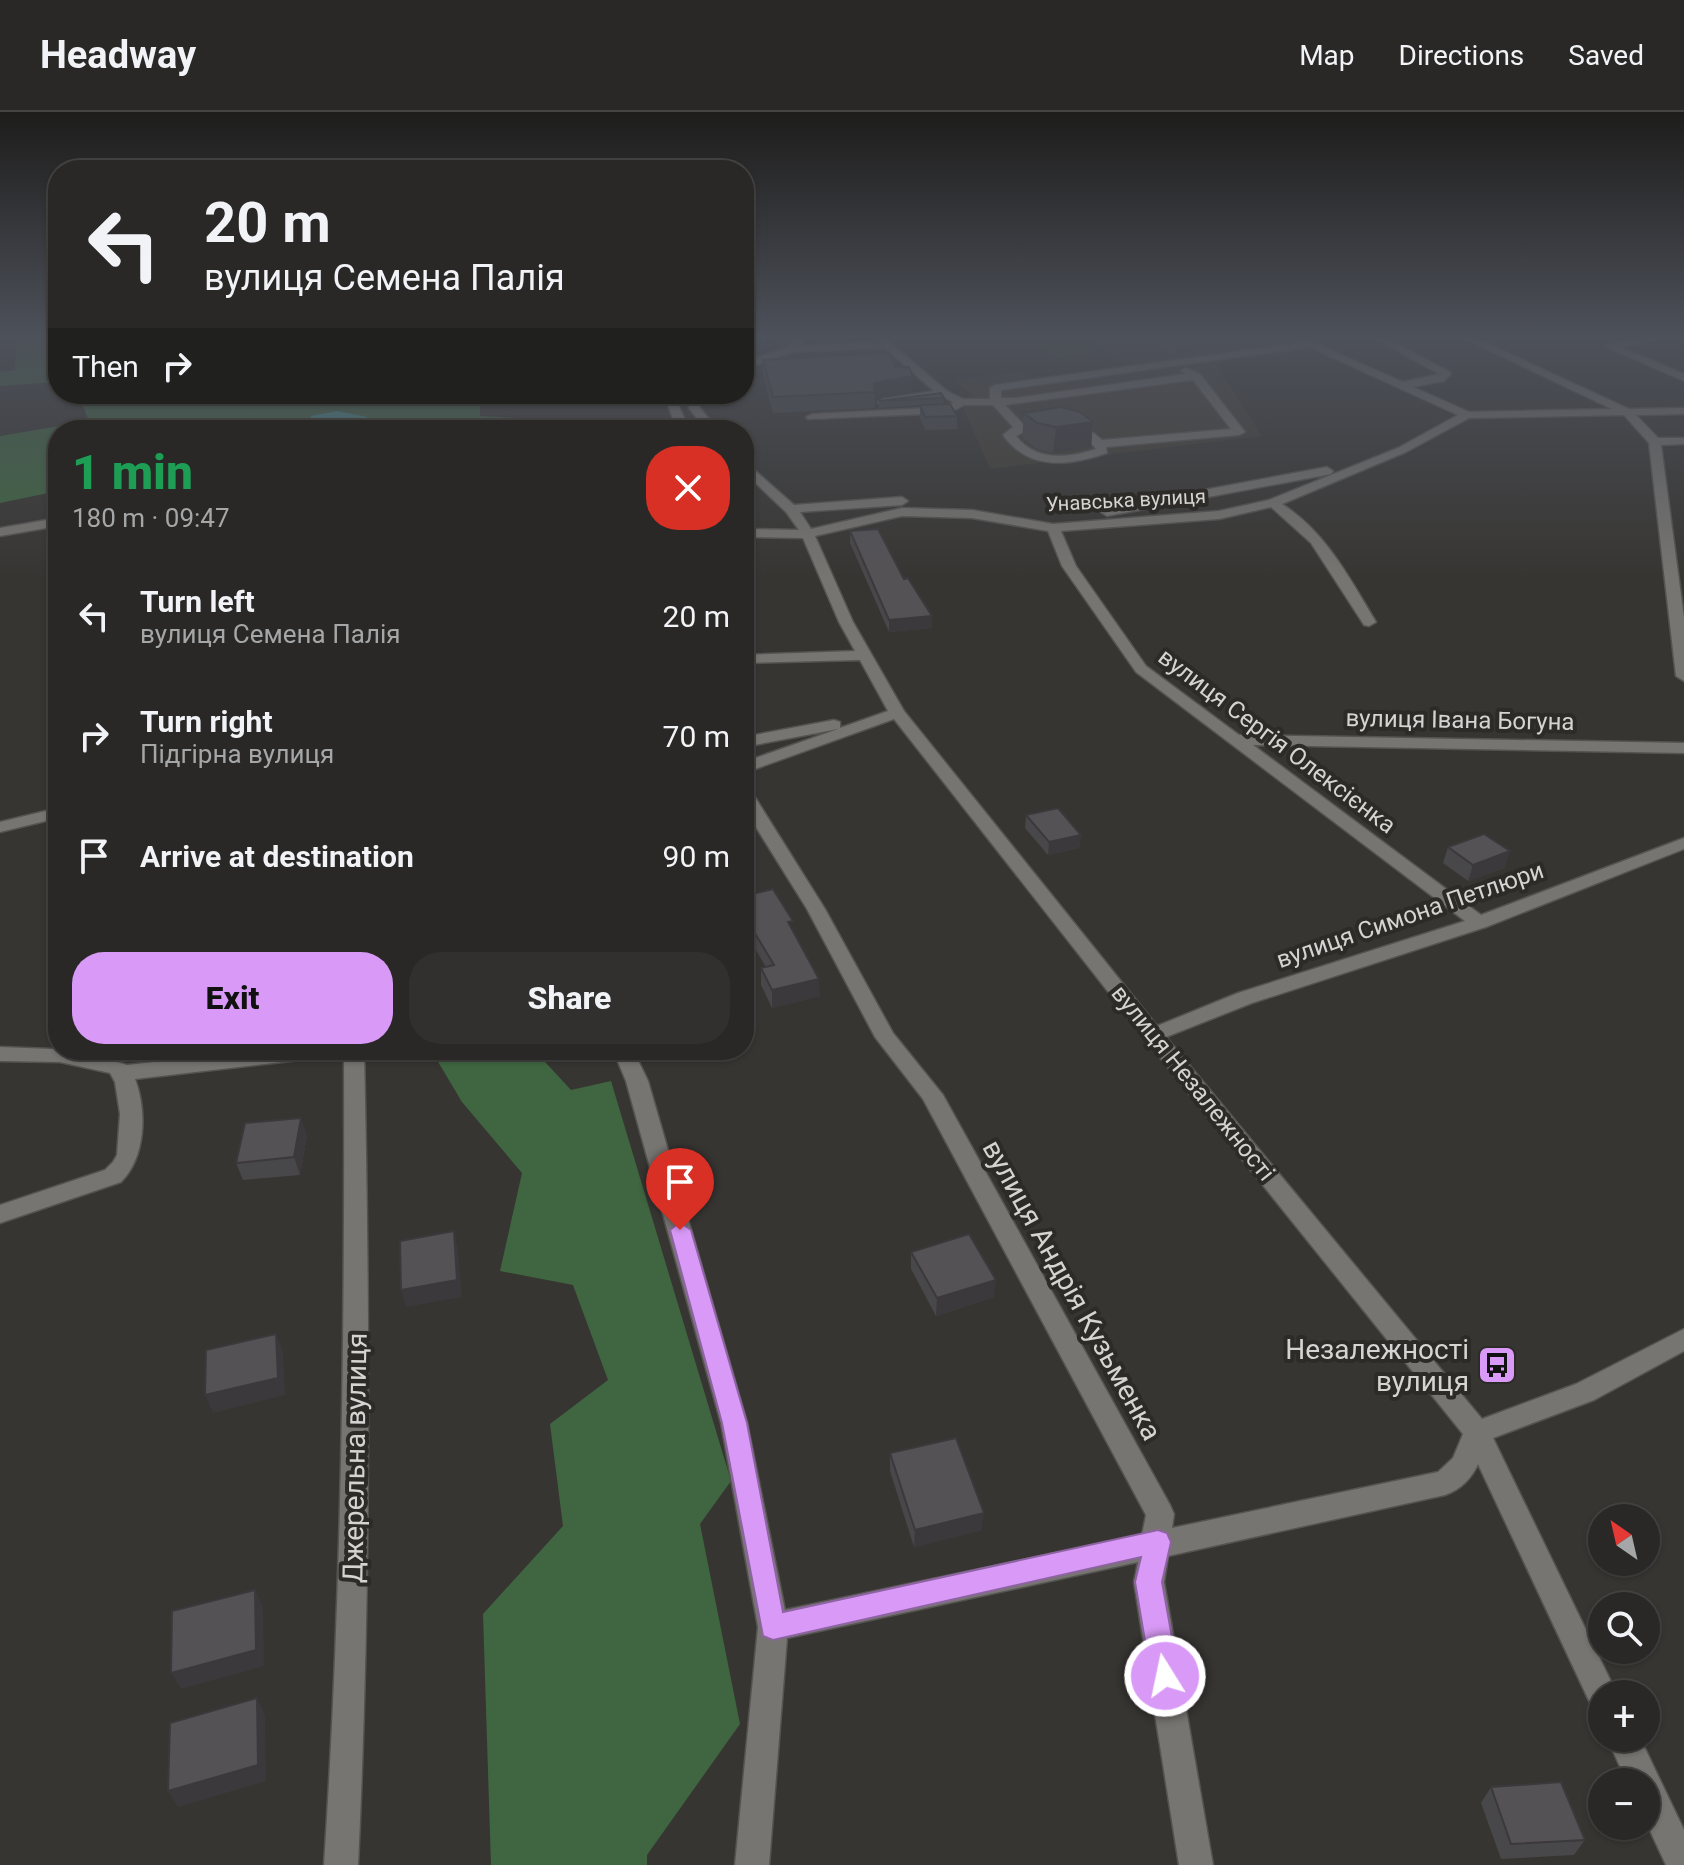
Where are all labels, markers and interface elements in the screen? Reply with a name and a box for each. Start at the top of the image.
text: Headway [40,33,196,77]
text: Map [1299,39,1355,72]
text: Directions [1399,39,1524,72]
text: Saved [1568,39,1644,72]
text: 20 m [204,190,331,256]
icon: left [72,192,176,296]
text: вулиця Семена Палія [204,257,565,299]
icon: right [155,344,199,388]
text: Then [72,349,139,384]
text: 1 min [72,444,193,501]
button: close [646,446,730,530]
street label: Унавська вулиця [1046,484,1206,516]
text: 180 m · 09:47 [72,503,230,533]
text: Turn left [140,584,255,619]
icon: left [72,594,116,638]
text: 20 m [663,599,730,634]
text: вулиця Семена Палія [140,619,401,649]
street label: вулиця Сергія Олексієнка [1153,643,1401,839]
text: Turn right [140,704,273,739]
street label: вулиця Івана Богуна [1345,704,1575,736]
icon: right [72,714,116,758]
text: 70 m [663,719,730,754]
text: Підгірна вулиця [140,739,334,769]
icon: arrive [72,834,116,878]
text: Arrive at destination [140,839,414,874]
text: 90 m [663,839,730,874]
street label: вулиця Симона Петлюри [1273,856,1547,974]
button: Exit [72,952,393,1044]
button: Share [409,952,730,1044]
street label: вулиця Незалежності [1106,980,1280,1186]
street label: вулиця Андрія Кузьменка [976,1134,1168,1446]
pin [646,1148,714,1230]
icon: arrive [658,1160,702,1204]
street label: Джерельна вулиця [336,1333,374,1583]
place label: Незалежності вулиця [1285,1333,1469,1398]
bus stop icon: Незалежності вулиця [1476,1344,1518,1386]
north arrow [1588,1504,1660,1576]
map controls [1588,1504,1660,1840]
button: search [1588,1592,1660,1664]
position arrow [1123,1634,1207,1718]
button: + [1588,1680,1660,1752]
button: − [1588,1768,1660,1840]

